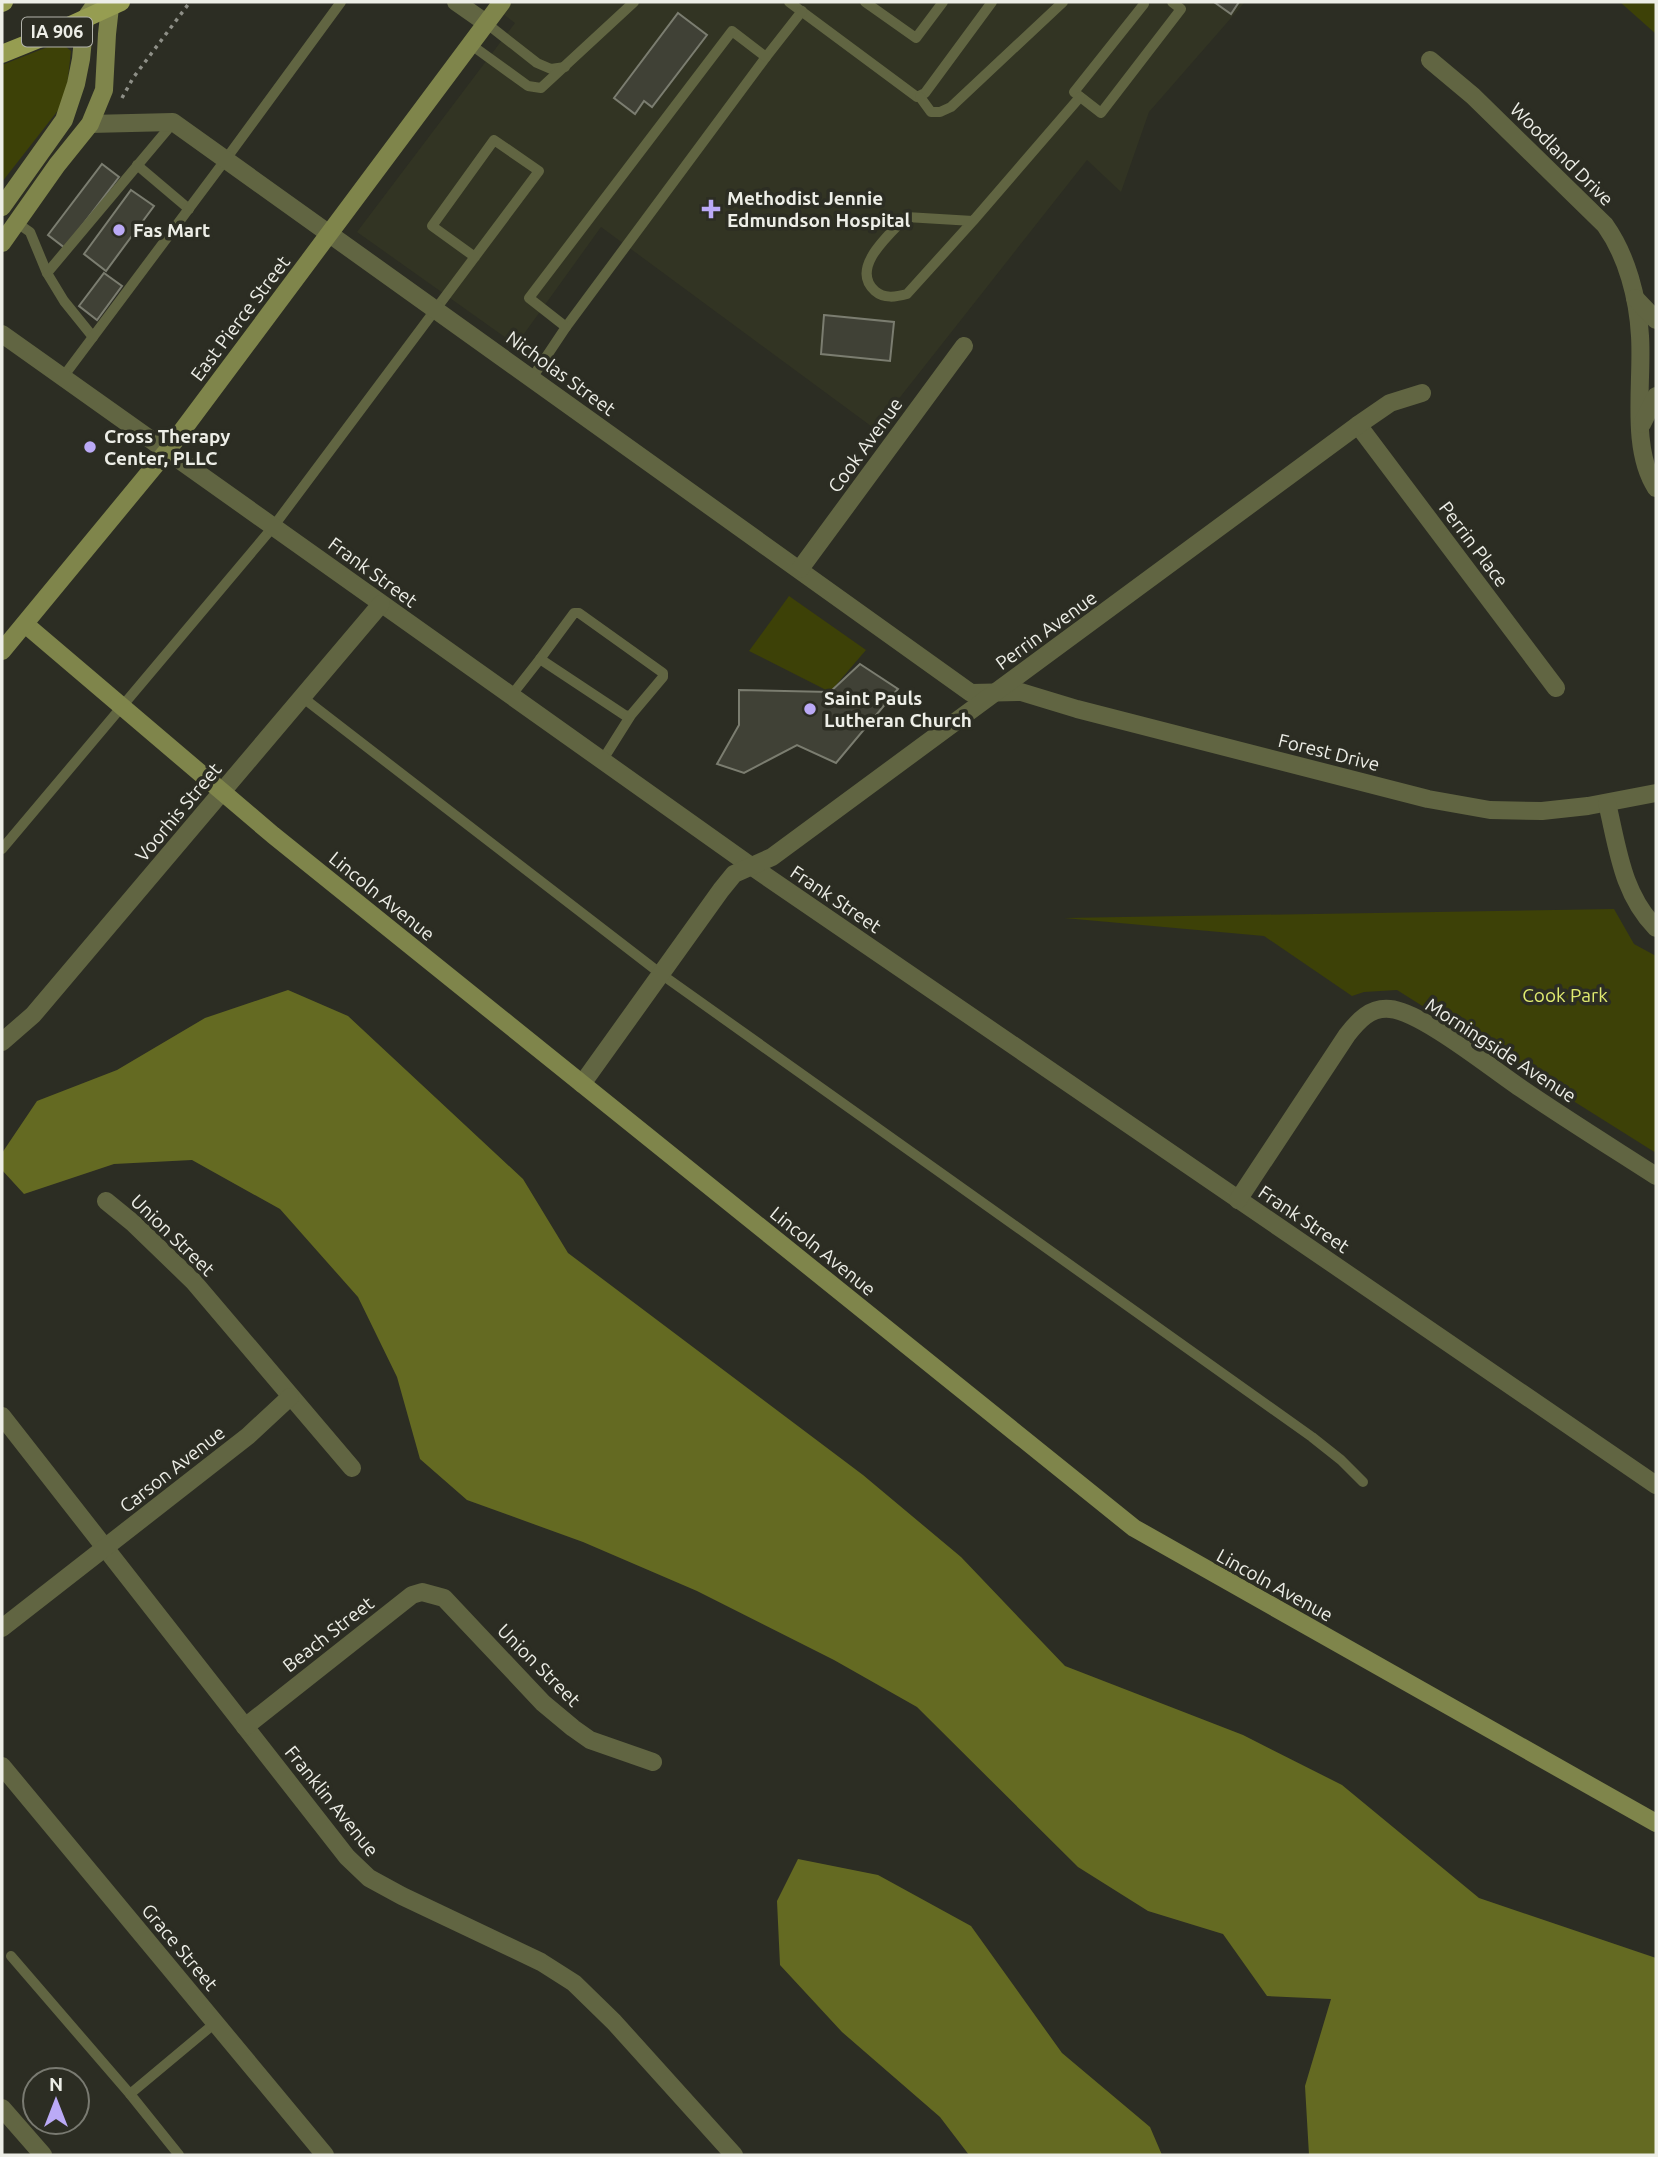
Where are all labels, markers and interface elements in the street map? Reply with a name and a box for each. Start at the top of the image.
road number: IA 906 [22,17,92,46]
street label: Woodland Drive [1506,98,1618,210]
place label: Methodist Jennie Edmundson Hospital [727,187,911,231]
marker: Methodist Jennie Edmundson Hospital [701,199,721,219]
place label: Fas Mart [133,219,210,241]
marker: Fas Mart [111,222,127,238]
street label: East Pierce Street [186,251,294,385]
street label: Nicholas Street [502,326,620,420]
street label: Cook Avenue [823,393,907,497]
place label: Cross Therapy Center, PLLC [104,425,230,469]
marker: Cross Therapy Center, PLLC [82,439,98,455]
street label: Perrin Place [1435,497,1513,591]
street label: Frank Street [324,532,422,612]
street label: Perrin Avenue [991,586,1101,674]
place label: Saint Pauls Lutheran Church [824,687,972,731]
marker: Saint Pauls Lutheran Church [802,701,818,717]
street label: Forest Drive [1276,729,1382,775]
street label: Voorhis Street [130,758,226,866]
street label: Lincoln Avenue [325,847,439,945]
street label: Frank Street [787,861,886,938]
park label: Cook Park [1522,984,1608,1006]
street label: Morningside Avenue [1422,993,1580,1107]
street label: Frank Street [1255,1181,1354,1258]
street label: Union Street [127,1190,220,1281]
street label: Lincoln Avenue [766,1202,880,1300]
street label: Carson Avenue [115,1421,229,1517]
street label: Lincoln Avenue [1213,1544,1337,1626]
street label: Beach Street [278,1591,378,1676]
street label: Union Street [493,1619,585,1711]
street label: Franklin Avenue [281,1741,383,1861]
street label: Grace Street [137,1899,223,1995]
north arrow [21,2066,91,2136]
text: N [49,2073,63,2095]

